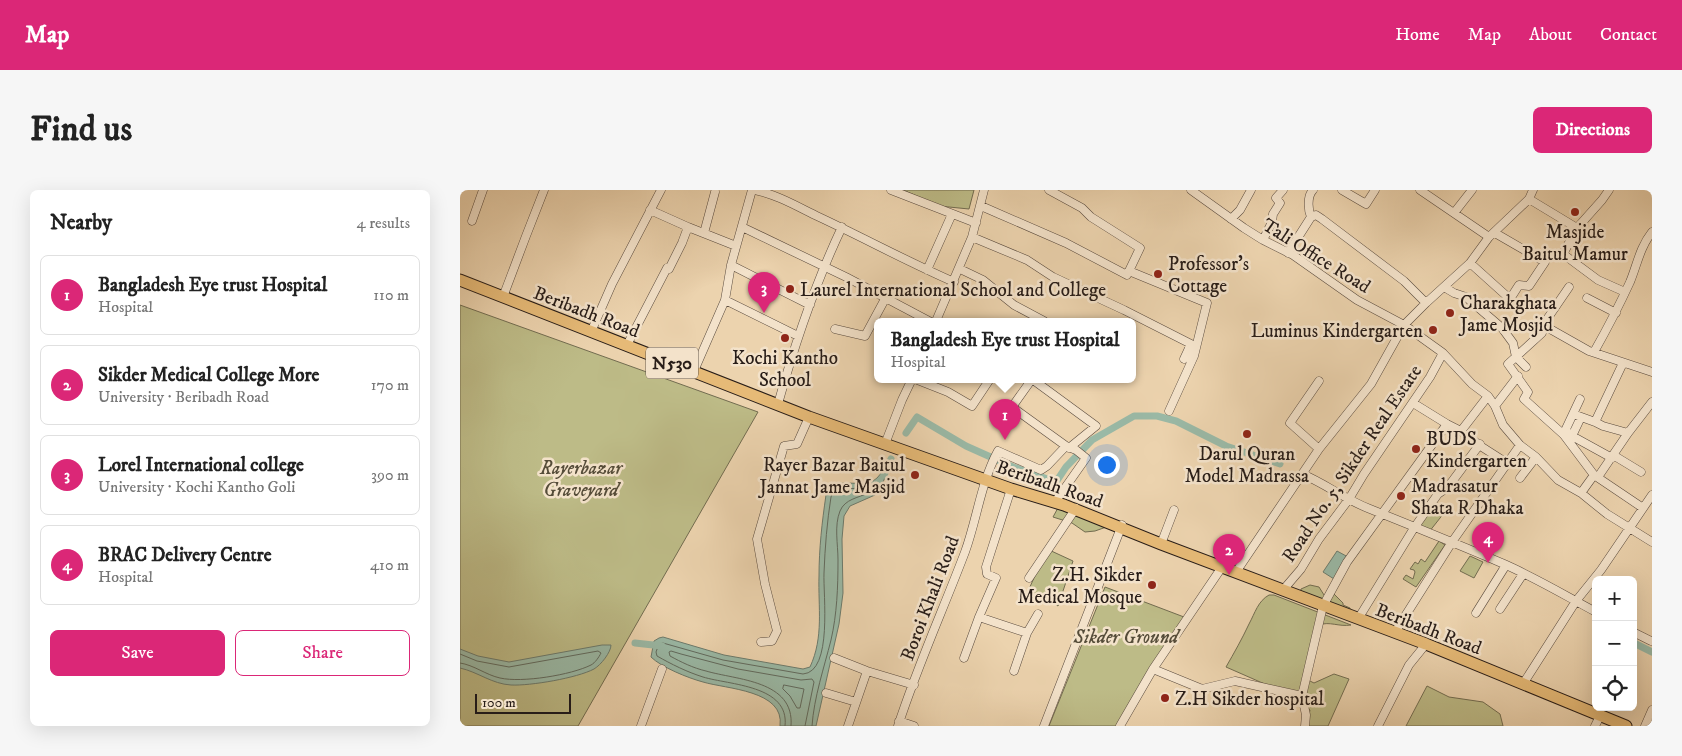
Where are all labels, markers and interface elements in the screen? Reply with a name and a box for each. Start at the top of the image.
text: Map [25,20,69,50]
text: Home [1395,24,1440,46]
text: Map [1468,24,1501,46]
text: About [1529,24,1572,46]
text: Contact [1600,24,1657,46]
button: Directions [1533,107,1652,153]
text: Find us [30,108,132,152]
marker: Masjide Baitul Mamur [1569,206,1581,218]
text: Nearby [50,210,112,236]
text: 4 results [357,213,410,233]
street label: Tali Office Road [1258,214,1375,299]
place label: Masjide Baitul Mamur [1522,221,1628,266]
place label: Professor's Cottage [1168,253,1249,298]
marker: Professor's Cottage [1152,268,1164,280]
pin: 3 [748,272,780,313]
text: Bangladesh Eye trust Hospital [98,274,327,297]
place label: Laurel International School and College [800,279,1106,302]
street label: Beribadh Road [530,282,643,343]
marker: Laurel International School and College [784,283,796,295]
text: 1 [64,285,70,305]
text: 110 m [373,285,409,305]
place label: Charakghata Jame Mosjid [1458,292,1557,337]
text: Hospital [98,297,153,317]
marker: Charakghata Jame Mosjid [1444,307,1456,319]
popup [874,318,1136,383]
place label: Luminus Kindergarten [1251,320,1423,343]
marker: Luminus Kindergarten [1427,324,1439,336]
text: Bangladesh Eye trust Hospital [890,329,1120,352]
marker: Kochi Kantho School [779,332,791,344]
place label: Kochi Kantho School [732,347,838,392]
road number: N530 [646,348,698,378]
text: Hospital [890,352,946,372]
street label: Road No. 5, Sikder Real Estate [1277,361,1427,567]
text: Sikder Medical College More [98,364,319,387]
text: 2 [63,375,71,395]
text: 170 m [371,375,409,395]
text: University · Beribadh Road [98,387,269,407]
pin: 1 [989,399,1021,440]
marker: Darul Quran Model Madrassa [1241,428,1253,440]
place label: BUDS Kindergarten [1426,428,1527,473]
place label: Darul Quran Model Madrassa [1185,443,1309,488]
marker: BUDS Kindergarten [1410,443,1422,455]
your location [1094,452,1120,478]
text: Lorel International college [98,454,304,477]
place label: Rayer Bazar Baitul Jannat Jame Masjid [758,454,906,499]
street label: Beribadh Road [993,455,1107,514]
park label: Rayerbazar Graveyard [539,457,624,502]
text: 3 [64,465,70,485]
text: 390 m [371,465,409,485]
marker: Rayer Bazar Baitul Jannat Jame Masjid [909,469,921,481]
place label: Madrasatur Shata R Dhaka [1411,475,1524,520]
text: University · Kochi Kantho Goli [98,477,295,497]
marker: Madrasatur Shata R Dhaka [1395,490,1407,502]
pin: 4 [1472,522,1504,563]
street label: Boroi Khali Road [896,532,965,664]
pin: 2 [1213,534,1245,575]
text: BRAC Delivery Centre [98,544,272,567]
text: 4 [62,555,72,575]
text: 410 m [370,555,409,575]
place label: Z.H. Sikder Medical Mosque [1018,564,1142,610]
text: Hospital [98,567,153,587]
map controls [1592,576,1637,711]
button: + [1592,576,1637,621]
marker: Z.H. Sikder Medical Mosque [1146,579,1158,591]
street label: Beribadh Road [1372,599,1485,660]
button: − [1592,621,1637,666]
park label: Sikder Ground [1073,626,1181,649]
button: Save [50,630,225,676]
button: Share [235,630,410,676]
button: locate [1592,666,1637,711]
place label: Z.H Sikder hospital [1175,688,1324,711]
scale bar [475,691,571,714]
marker: Z.H Sikder hospital [1159,692,1171,704]
text: 100 m [482,694,516,712]

